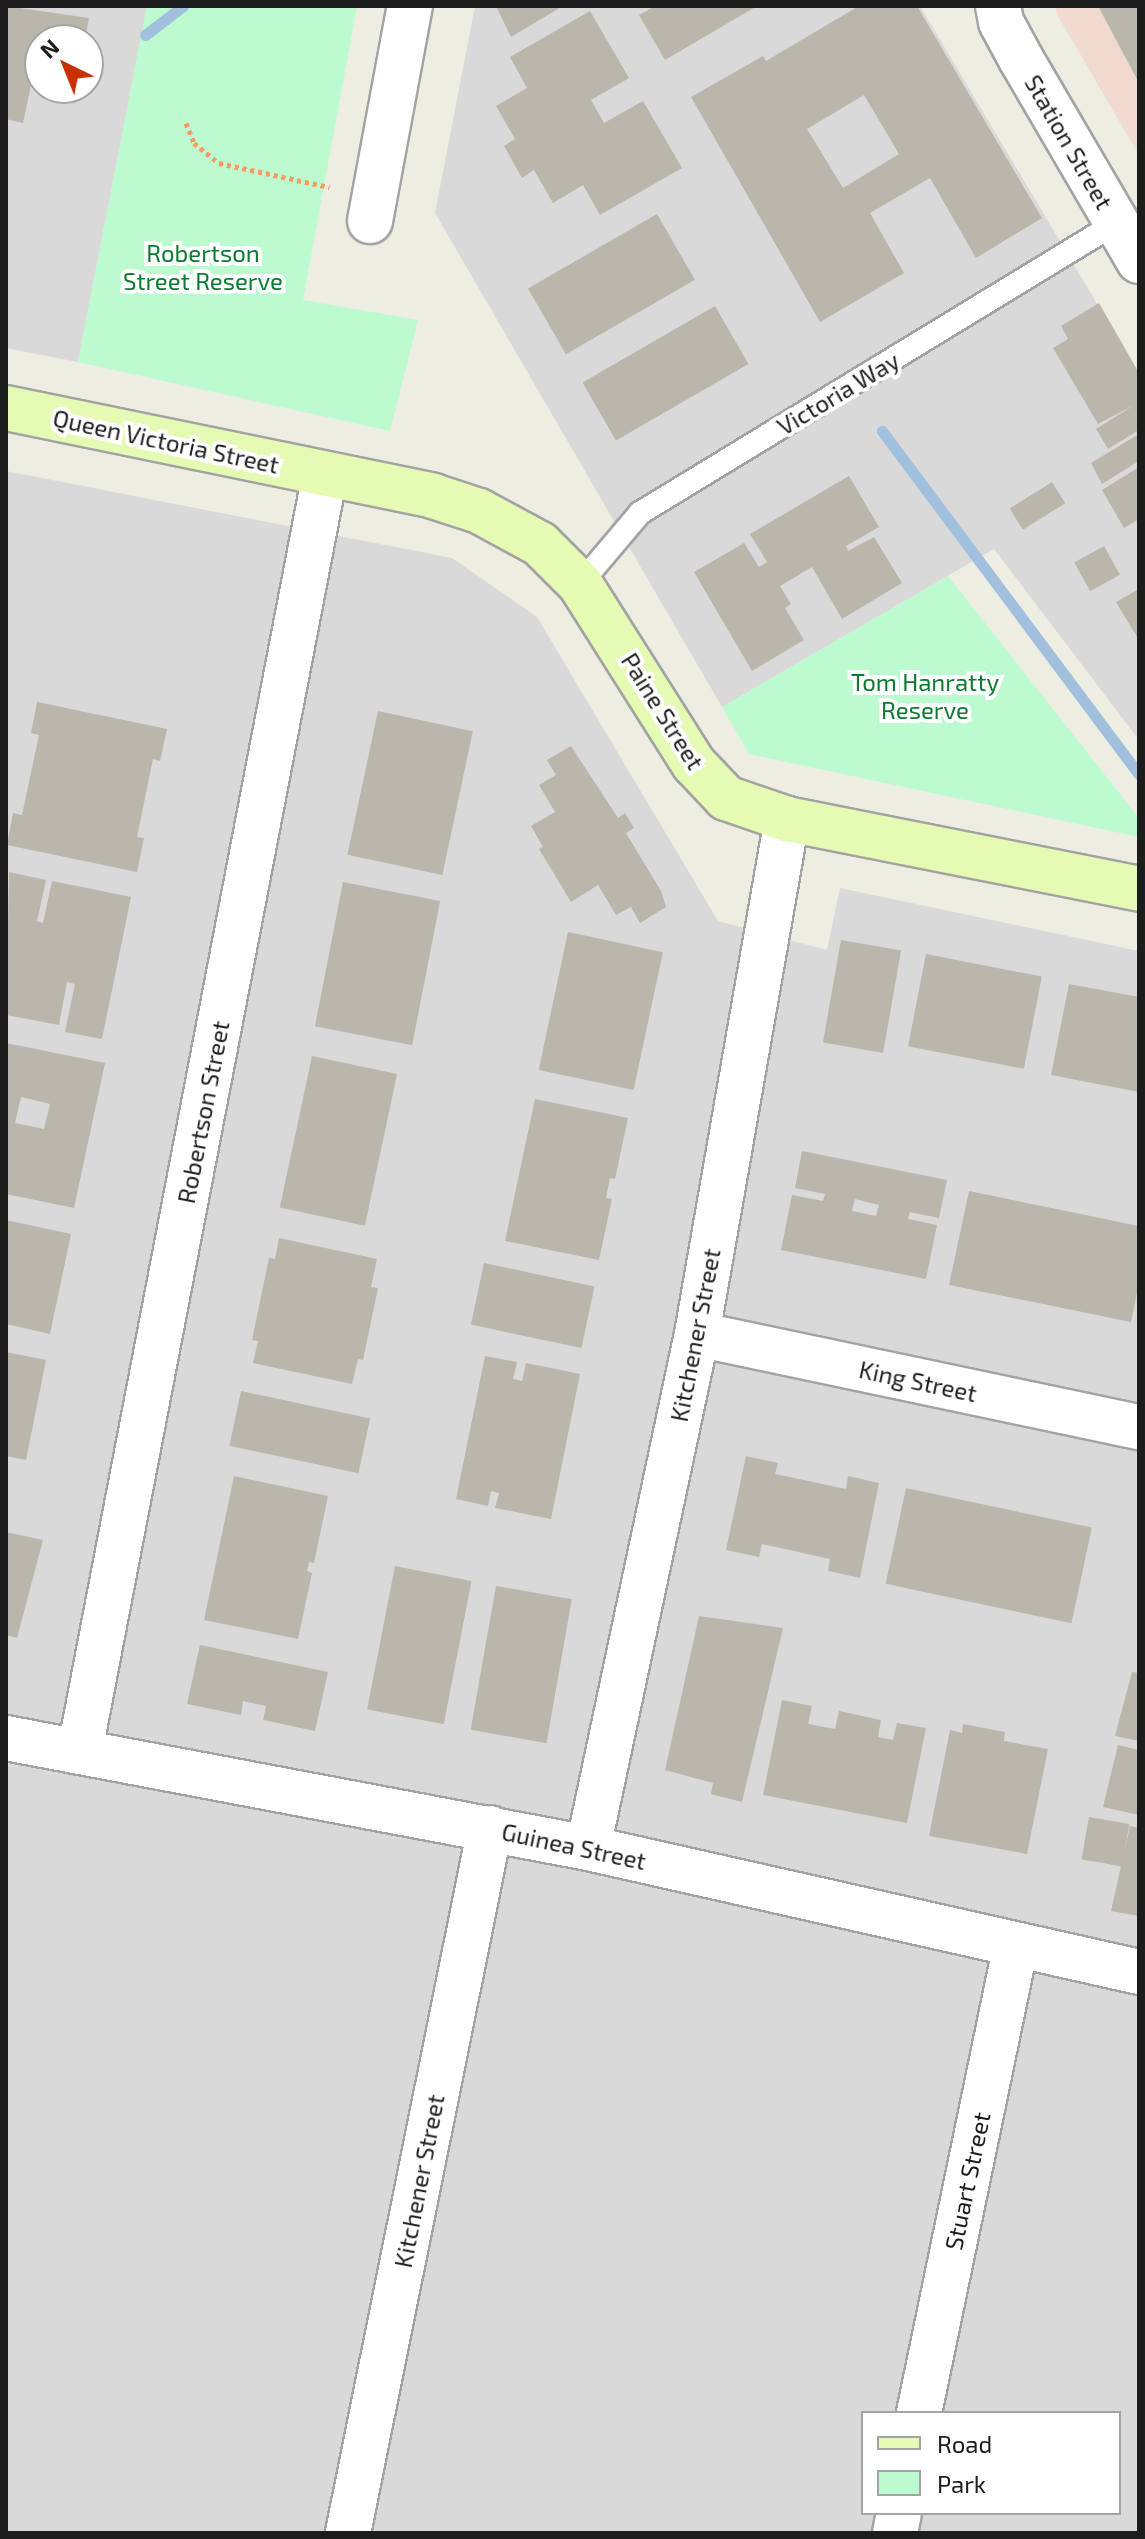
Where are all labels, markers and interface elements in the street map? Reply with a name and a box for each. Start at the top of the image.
north arrow [24,24,104,104]
text: N [34,33,64,63]
street label: Station Street [1019,70,1119,214]
park label: Robertson Street Reserve [123,239,283,295]
street label: Victoria Way [772,345,904,441]
street label: Queen Victoria Street [50,403,282,479]
street label: Paine Street [616,647,710,775]
park label: Tom Hanratty Reserve [851,668,999,724]
street label: Robertson Street [171,1018,235,1206]
street label: Kitchener Street [664,1246,726,1424]
street label: King Street [857,1354,979,1408]
street label: Guinea Street [499,1817,649,1875]
street label: Kitchener Street [388,2092,450,2270]
street label: Stuart Street [938,2109,996,2253]
legend [861,2411,1121,2515]
text: Road [937,2429,992,2458]
text: Park [937,2469,986,2498]

